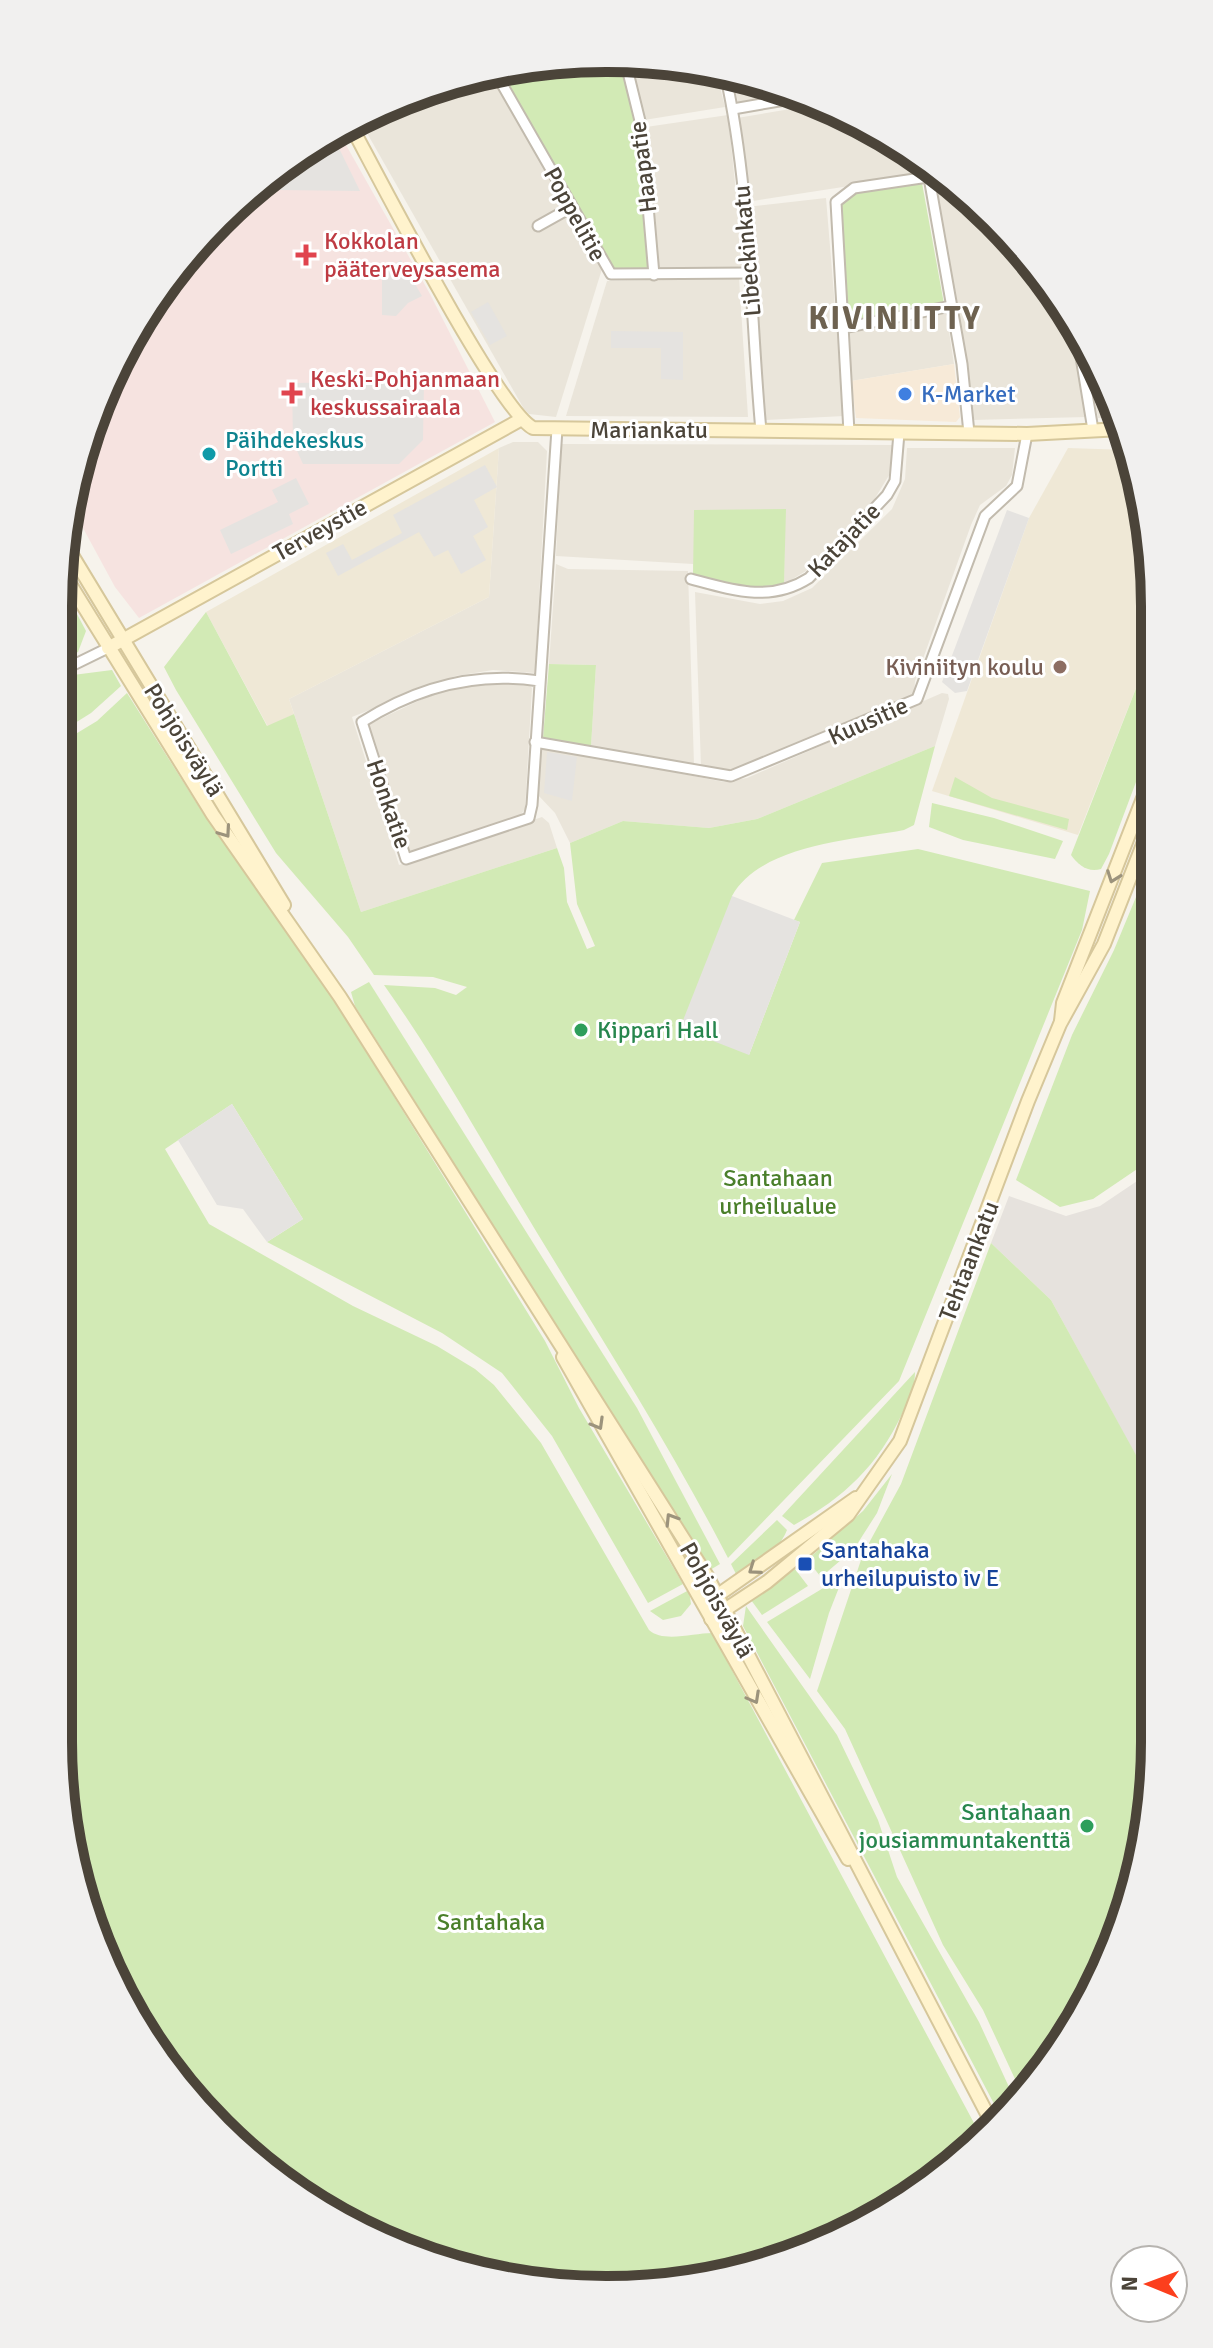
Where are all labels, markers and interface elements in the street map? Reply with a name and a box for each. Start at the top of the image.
street label: Haapatie [622,119,664,215]
street label: Poppelitie [537,162,613,266]
street label: Libeckinkatu [726,184,768,318]
place label: Kokkolan pääterveysasema [324,226,501,284]
marker: Kokkolan pääterveysasema [295,244,317,266]
district label: KIVINIITTY [808,299,982,338]
place label: Keski-Pohjanmaan keskussairaala [310,364,500,422]
place label: K-Market [921,379,1016,409]
marker: Keski-Pohjanmaan keskussairaala [281,382,303,404]
marker: K-Market [896,385,914,403]
street label: Mariankatu [590,415,708,445]
place label: Päihdekeskus Portti [225,425,364,483]
marker: Päihdekeskus Portti [200,445,218,463]
street label: Terveystie [268,492,372,568]
street label: Katajatie [801,496,887,584]
place label: Kiviniityn koulu [885,652,1044,682]
marker: Kiviniityn koulu [1051,658,1069,676]
street label: Pohjoisväylä [137,678,231,802]
street label: Kuusitie [823,690,913,752]
street label: Honkatie [360,755,418,853]
one-way arrow [215,823,230,837]
one-way arrow [1106,869,1123,883]
place label: Kippari Hall [597,1015,719,1045]
marker: Kippari Hall [572,1021,590,1039]
park label: Santahaan urheilualue [719,1163,837,1221]
street label: Tehtaankatu [932,1197,1006,1325]
one-way arrow [588,1415,604,1430]
one-way arrow [666,1513,681,1528]
place label: Santahaka urheilupuisto iv E [821,1535,999,1593]
street label: Pohjoisväylä [673,1537,761,1663]
marker: Santahaka urheilupuisto iv E [796,1555,814,1573]
one-way arrow [749,1559,763,1574]
one-way arrow [745,1690,760,1705]
place label: Santahaan jousiammuntakenttä [859,1797,1071,1855]
marker: Santahaan jousiammuntakenttä [1078,1817,1096,1835]
park label: Santahaka [437,1907,545,1937]
north arrow [1109,2244,1189,2324]
text: N [1116,2276,1143,2292]

